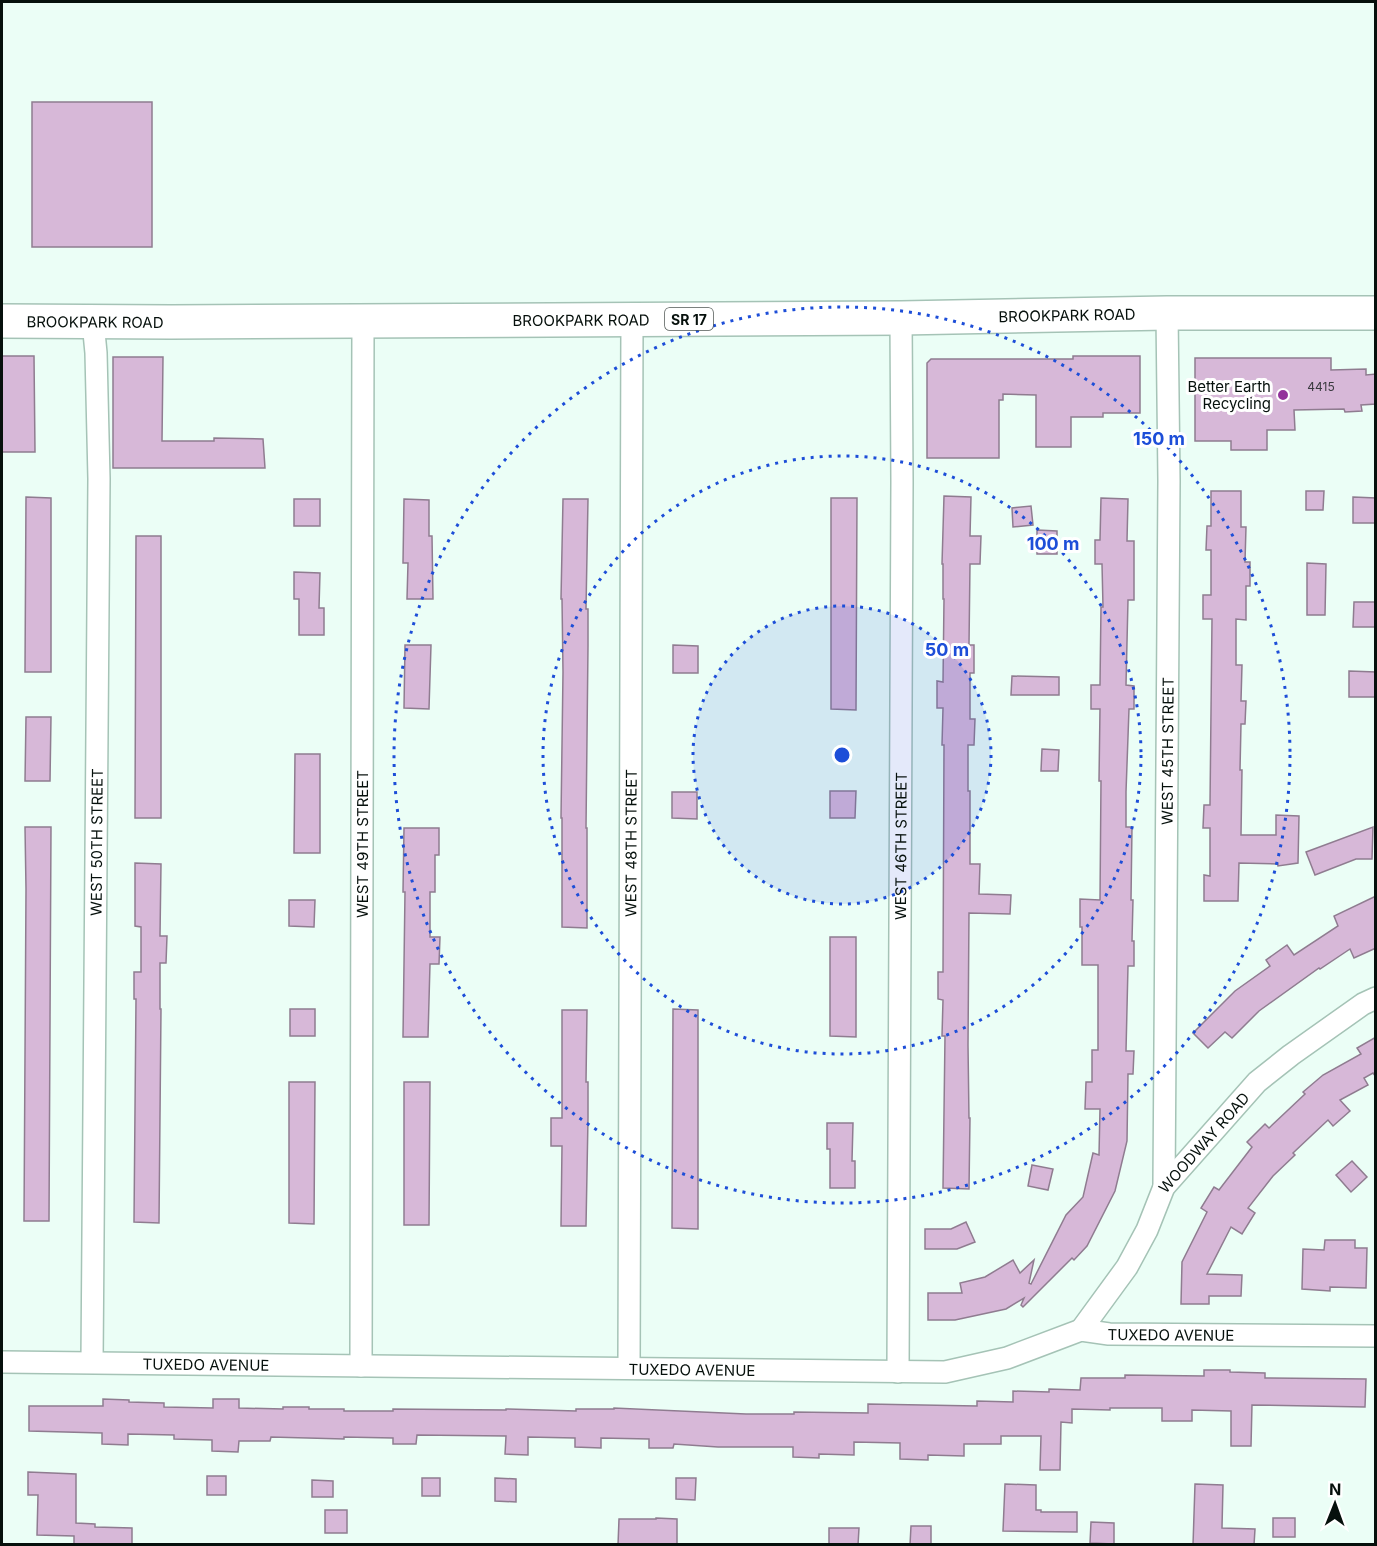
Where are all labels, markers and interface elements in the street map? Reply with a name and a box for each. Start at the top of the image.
street label: BROOKPARK ROAD [998,304,1136,326]
road number: SR 17 [665,308,713,330]
street label: BROOKPARK ROAD [512,310,650,330]
street label: BROOKPARK ROAD [26,312,164,331]
place label: Better Earth Recycling [1187,377,1271,413]
house number: 4415 [1307,379,1335,394]
marker: Better Earth Recycling [1276,388,1290,402]
text: 150 m [1133,428,1185,449]
text: 100 m [1027,533,1079,554]
text: 50 m [925,639,969,660]
street label: WEST 45TH STREET [1157,677,1177,825]
centre of rings [832,745,852,765]
street label: WEST 50TH STREET [86,768,106,916]
street label: WEST 48TH STREET [621,769,640,917]
street label: WEST 49TH STREET [352,770,372,918]
street label: WEST 46TH STREET [891,772,910,920]
street label: WOODWAY ROAD [1154,1088,1253,1197]
street label: TUXEDO AVENUE [1107,1324,1234,1344]
street label: TUXEDO AVENUE [142,1354,270,1374]
street label: TUXEDO AVENUE [628,1359,756,1379]
north arrow [1305,1474,1365,1534]
text: N [1329,1479,1342,1499]

